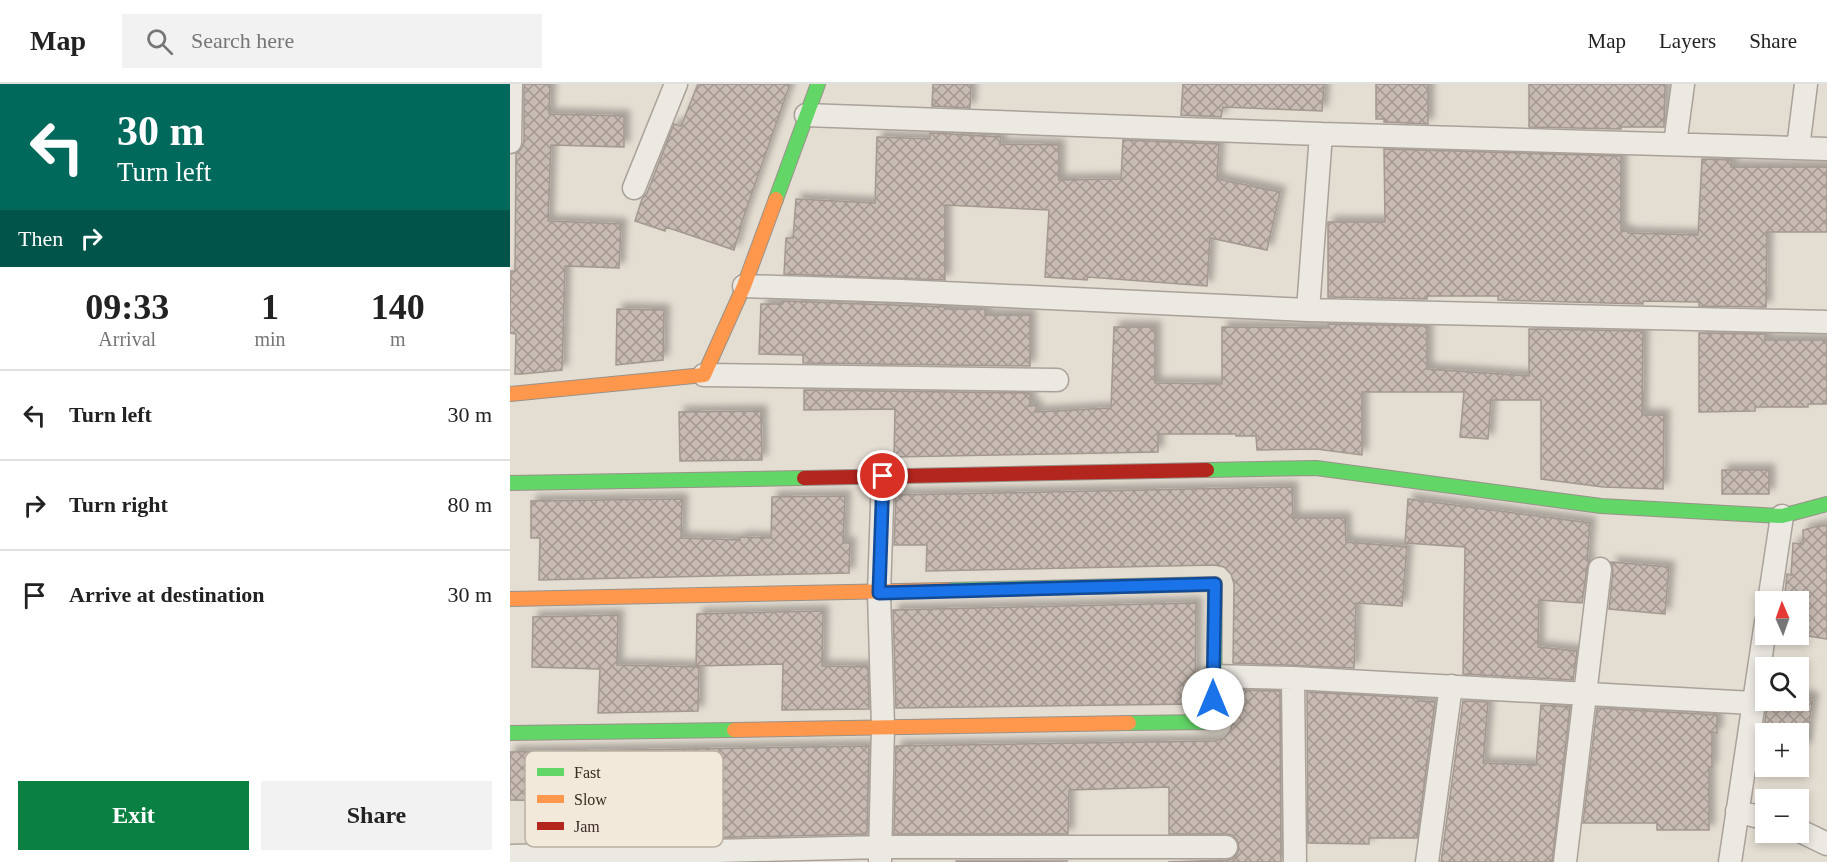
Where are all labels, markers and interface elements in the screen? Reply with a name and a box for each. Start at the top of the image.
search box [122,14,542,68]
text: Map [30,25,86,56]
icon: search [143,25,176,58]
text: Search here [191,28,294,53]
text: Map [1588,29,1626,53]
text: Layers [1659,29,1716,53]
text: Share [1749,29,1797,53]
icon: left [18,108,96,186]
text: 30 m [117,108,205,154]
text: Turn left [117,157,211,187]
icon: right [75,222,108,255]
text: Then [18,226,63,251]
text: 09:33 [85,287,169,327]
text: 1 [261,287,279,327]
text: 140 [371,287,425,327]
text: Arrival [98,328,156,350]
text: min [254,328,286,350]
text: m [390,328,406,350]
icon: left [18,399,51,432]
text: Turn left [69,402,152,427]
text: 30 m [447,402,492,427]
pin [857,450,908,501]
icon: arrive [866,459,899,492]
icon: right [18,489,51,522]
text: Turn right [69,492,168,517]
text: 80 m [447,492,492,517]
icon: arrive [18,579,51,612]
text: Arrive at destination [69,582,265,607]
text: 30 m [447,582,492,607]
north arrow [1755,591,1809,645]
map controls [1755,591,1809,843]
button: search [1755,657,1809,711]
position arrow [1181,667,1245,731]
button: + [1755,723,1809,777]
legend [525,751,723,847]
text: Fast [574,764,601,781]
button: Exit [18,781,249,850]
button: Share [261,781,492,850]
button: − [1755,789,1809,843]
text: Slow [574,791,607,808]
text: Jam [574,818,600,835]

